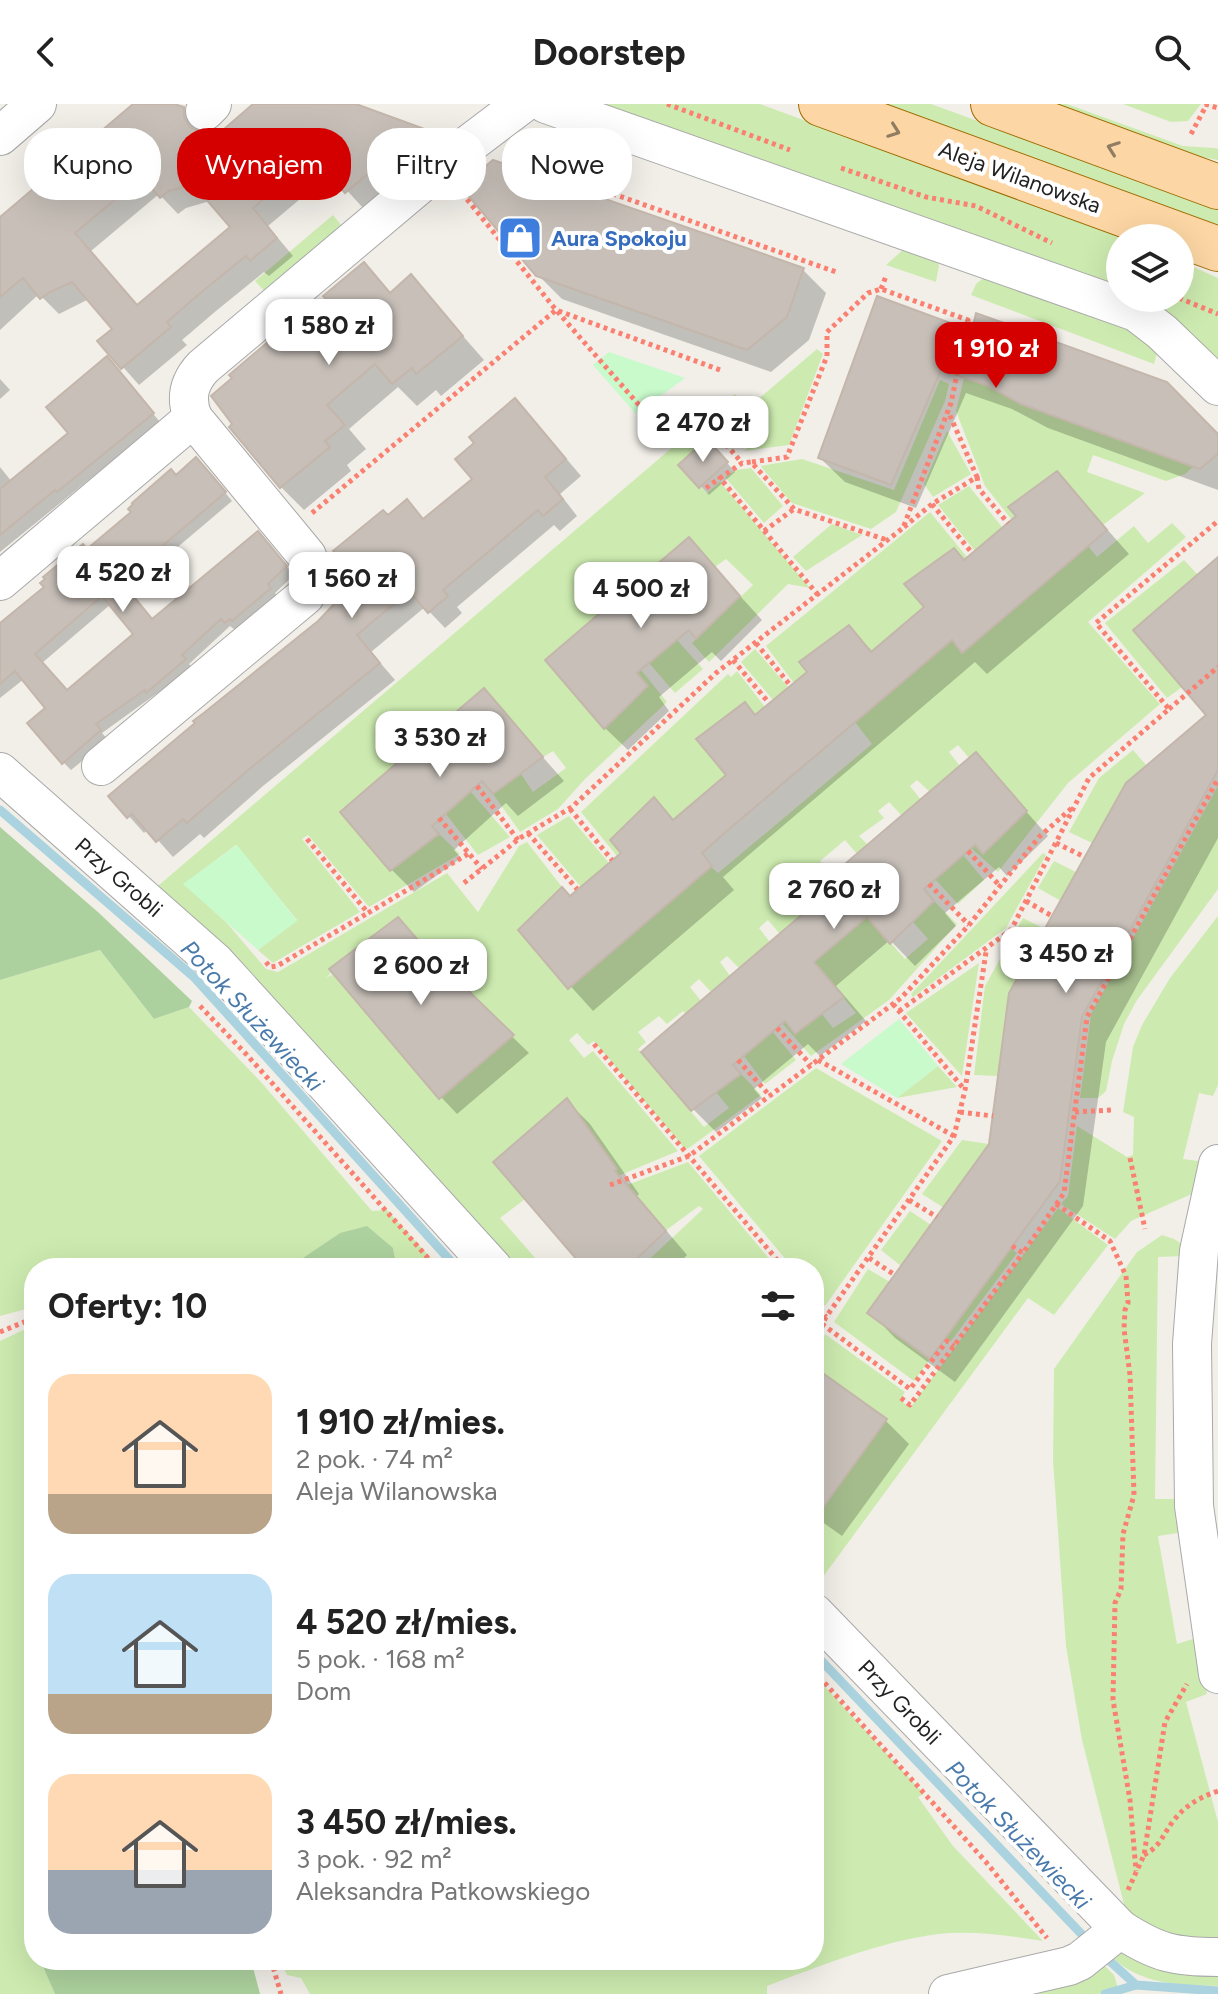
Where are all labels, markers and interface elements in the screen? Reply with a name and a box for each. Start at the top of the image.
icon: back [24,30,68,74]
icon: search [1150,30,1194,74]
text: Doorstep [532,31,686,74]
one-way arrow [886,121,900,138]
chip: Kupno [24,128,161,200]
chip: Wynajem [177,128,351,200]
chip: Filtry [367,128,486,200]
chip: Nowe [502,128,632,200]
street label: Aleja Wilanowska [935,136,1105,219]
one-way arrow [1107,142,1121,158]
shop icon: Aura Spokoju [496,214,544,262]
map controls [1106,224,1194,312]
button: layers [1106,224,1194,312]
place label: Aura Spokoju [551,225,687,252]
pin: 1 580 zł [246,299,412,367]
text: 1 580 zł [283,309,375,341]
pin: 1 910 zł [913,322,1079,390]
text: 1 910 zł [953,332,1039,364]
pin: 2 470 zł [620,396,786,464]
text: 2 470 zł [655,406,751,438]
pin: 4 520 zł [40,546,206,614]
pin: 1 560 zł [269,552,435,620]
text: 4 520 zł [75,556,171,588]
text: 1 560 zł [307,562,397,594]
pin: 4 500 zł [558,562,724,630]
text: 4 500 zł [592,572,690,604]
pin: 3 530 zł [357,711,523,779]
text: 3 530 zł [393,721,487,753]
street label: Przy Grobli [69,832,168,923]
pin: 2 760 zł [751,863,917,931]
text: 2 760 zł [787,873,881,905]
pin: 3 450 zł [983,927,1149,995]
water label: Potok Służewiecki [175,934,330,1098]
text: 3 450 zł [1018,937,1114,969]
pin: 2 600 zł [338,939,504,1007]
text: 2 600 zł [373,949,469,981]
icon: filters [756,1284,800,1328]
text: Oferty: 10 [48,1286,207,1327]
text: 1 910 zł/mies. [296,1402,505,1443]
icon: home [112,1406,208,1502]
text: 2 pok. · 74 m² [296,1443,453,1475]
text: Aleja Wilanowska [296,1475,498,1507]
text: 4 520 zł/mies. [296,1602,517,1643]
icon: home [112,1606,208,1702]
text: 5 pok. · 168 m² [296,1643,465,1675]
street label: Przy Grobli [853,1654,947,1750]
text: Dom [296,1675,351,1707]
water label: Potok Służewiecki [940,1754,1097,1916]
text: 3 450 zł/mies. [296,1802,517,1843]
icon: home [112,1806,208,1902]
text: 3 pok. · 92 m² [296,1843,452,1875]
text: Aleksandra Patkowskiego [296,1875,590,1907]

